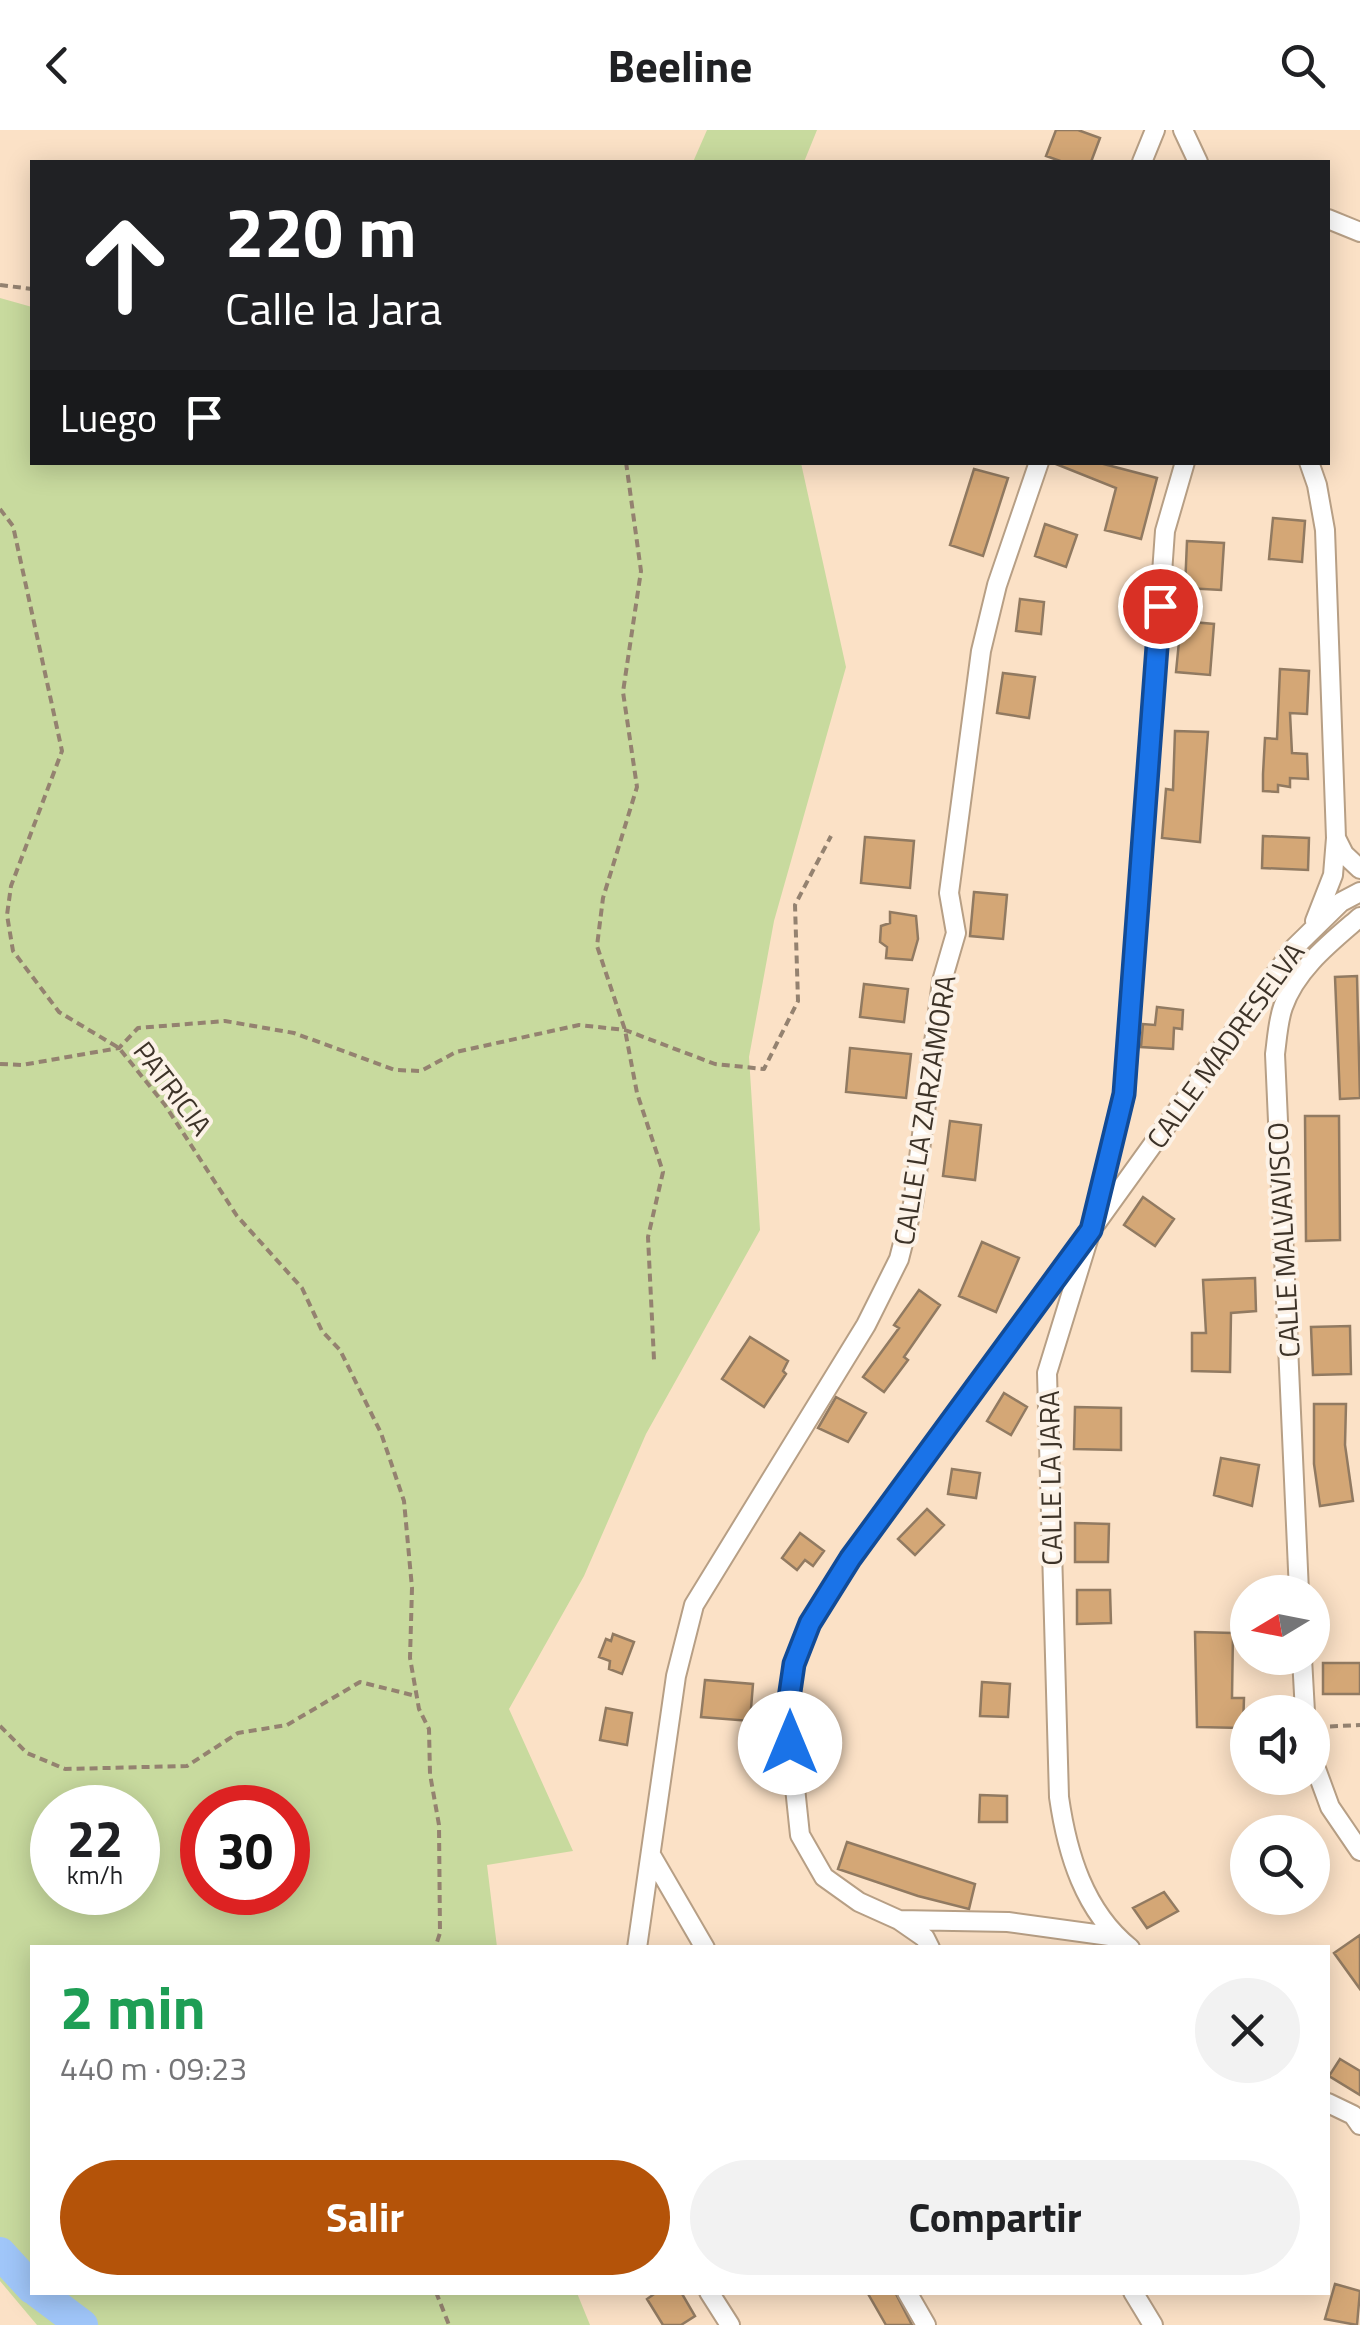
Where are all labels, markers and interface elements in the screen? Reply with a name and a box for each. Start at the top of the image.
text: Beeline [608,31,752,99]
icon: back [30,38,85,93]
icon: search [1275,38,1330,93]
text: 220 m [225,178,417,284]
icon: ahead [60,200,190,330]
text: Calle la Jara [225,274,442,342]
text: Luego [60,389,157,447]
icon: arrive [177,390,232,445]
pin [1118,564,1203,649]
icon: arrive [1133,579,1188,634]
street label: CALLE MADRESELVA [1135,933,1315,1157]
street label: CALLE LA ZARZAMORA [881,971,967,1248]
street label: PATRICIA [123,1032,223,1145]
street label: CALLE MALVAVISCO [1255,1121,1311,1359]
street label: CALLE LA JARA [1027,1390,1073,1566]
north arrow [1230,1575,1330,1675]
map controls [1230,1575,1330,1915]
position arrow [738,1691,842,1795]
button: sound [1230,1695,1330,1795]
speed limit sign: 30 [180,1785,310,1915]
text: 22 [67,1800,123,1876]
button: search [1230,1815,1330,1915]
text: km/h [67,1856,123,1894]
text: 2 min [60,1961,206,2052]
button: close [1195,1978,1300,2083]
text: 440 m · 09:23 [60,2044,247,2092]
button: Salir [60,2160,670,2275]
button: Compartir [690,2160,1300,2275]

